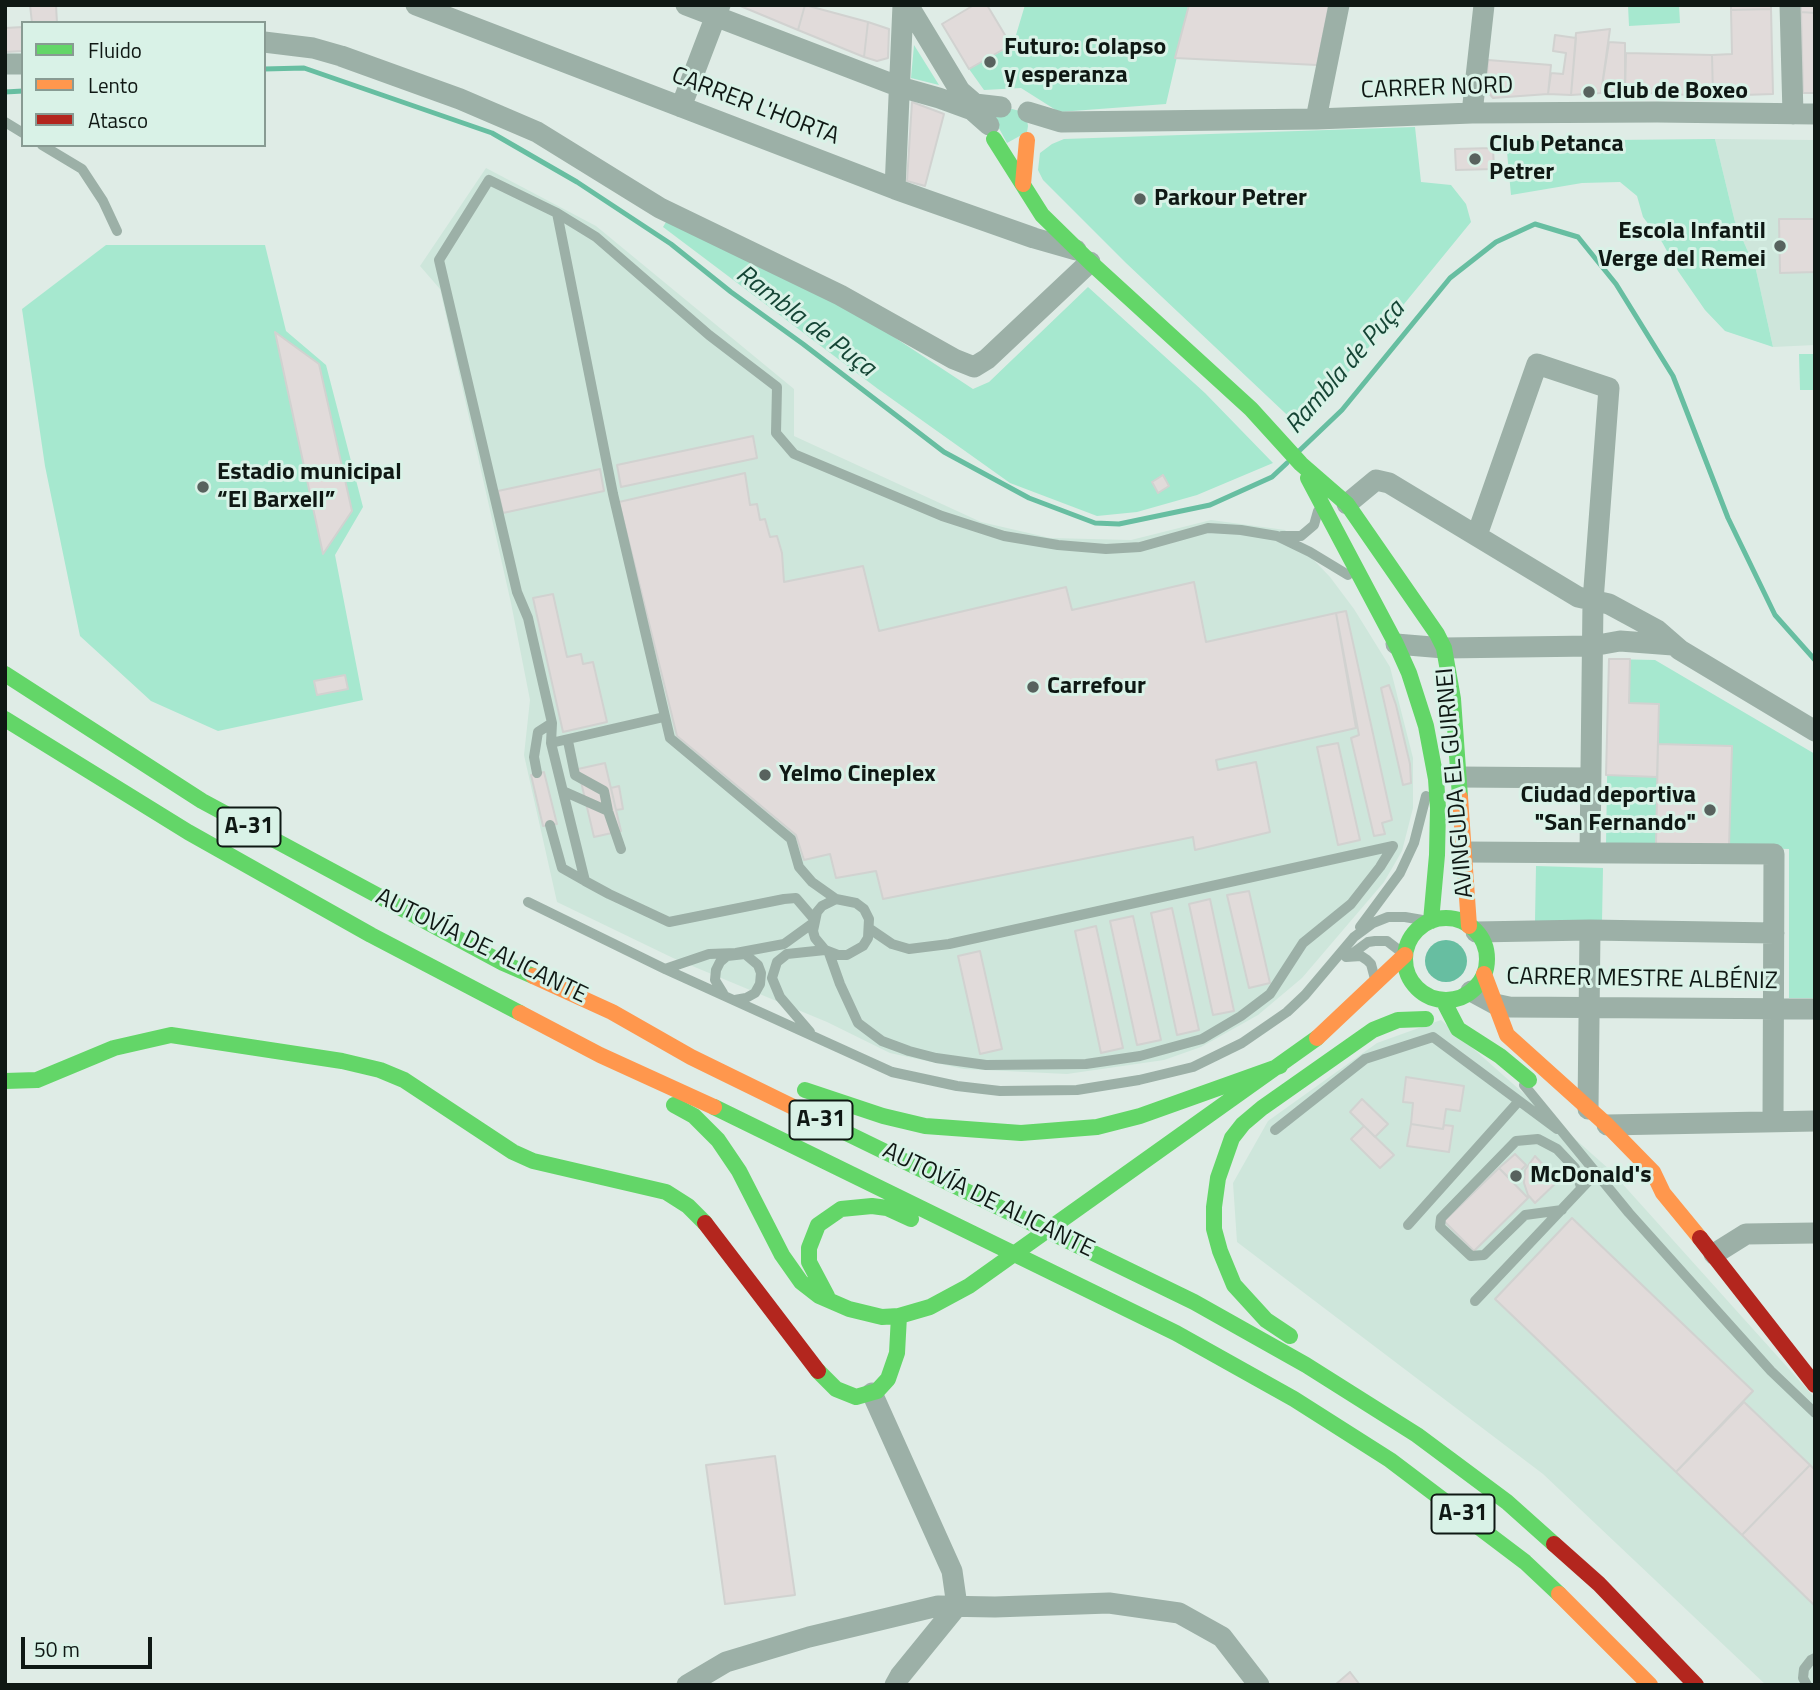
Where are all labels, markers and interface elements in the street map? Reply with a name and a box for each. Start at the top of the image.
legend [21,21,266,147]
text: Fluido [88,34,142,66]
place label: Futuro: Colapso y esperanza [1004,34,1166,90]
marker: Futuro: Colapso y esperanza [982,54,998,70]
street label: CARRER L'HORTA [667,62,843,152]
text: Lento [88,69,138,101]
street label: CARRER NORD [1360,72,1514,106]
place label: Club de Boxeo [1603,78,1748,106]
marker: Club de Boxeo [1581,84,1597,100]
text: Atasco [88,104,148,136]
place label: Club Petanca Petrer [1489,131,1624,187]
marker: Club Petanca Petrer [1467,151,1483,167]
place label: Parkour Petrer [1154,185,1307,213]
marker: Parkour Petrer [1132,191,1148,207]
place label: Escola Infantil Verge del Remei [1598,218,1766,274]
marker: Escola Infantil Verge del Remei [1772,238,1788,254]
water label: Rambla de Puça [729,260,881,384]
water label: Rambla de Puça [1280,295,1412,441]
place label: Estadio municipal “El Barxell” [217,459,402,515]
marker: Estadio municipal “El Barxell” [195,479,211,495]
street label: AVINGUDA EL GUIRNEI [1432,667,1480,899]
place label: Carrefour [1047,673,1146,701]
marker: Carrefour [1025,679,1041,695]
place label: Yelmo Cineplex [779,761,936,789]
marker: Yelmo Cineplex [757,767,773,783]
place label: Ciudad deportiva "San Fernando" [1520,782,1696,838]
marker: Ciudad deportiva "San Fernando" [1702,802,1718,818]
road number: A-31 [218,807,280,846]
street label: AUTOVÍA DE ALICANTE [370,883,592,1011]
street label: CARRER MESTRE ALBÉNIZ [1506,963,1778,997]
road number: A-31 [790,1100,852,1140]
street label: AUTOVÍA DE ALICANTE [877,1137,1099,1265]
place label: McDonald's [1530,1162,1651,1190]
marker: McDonald's [1508,1168,1524,1184]
road number: A-31 [1432,1494,1494,1534]
scale bar [24,1624,156,1668]
text: 50 m [34,1633,80,1665]

